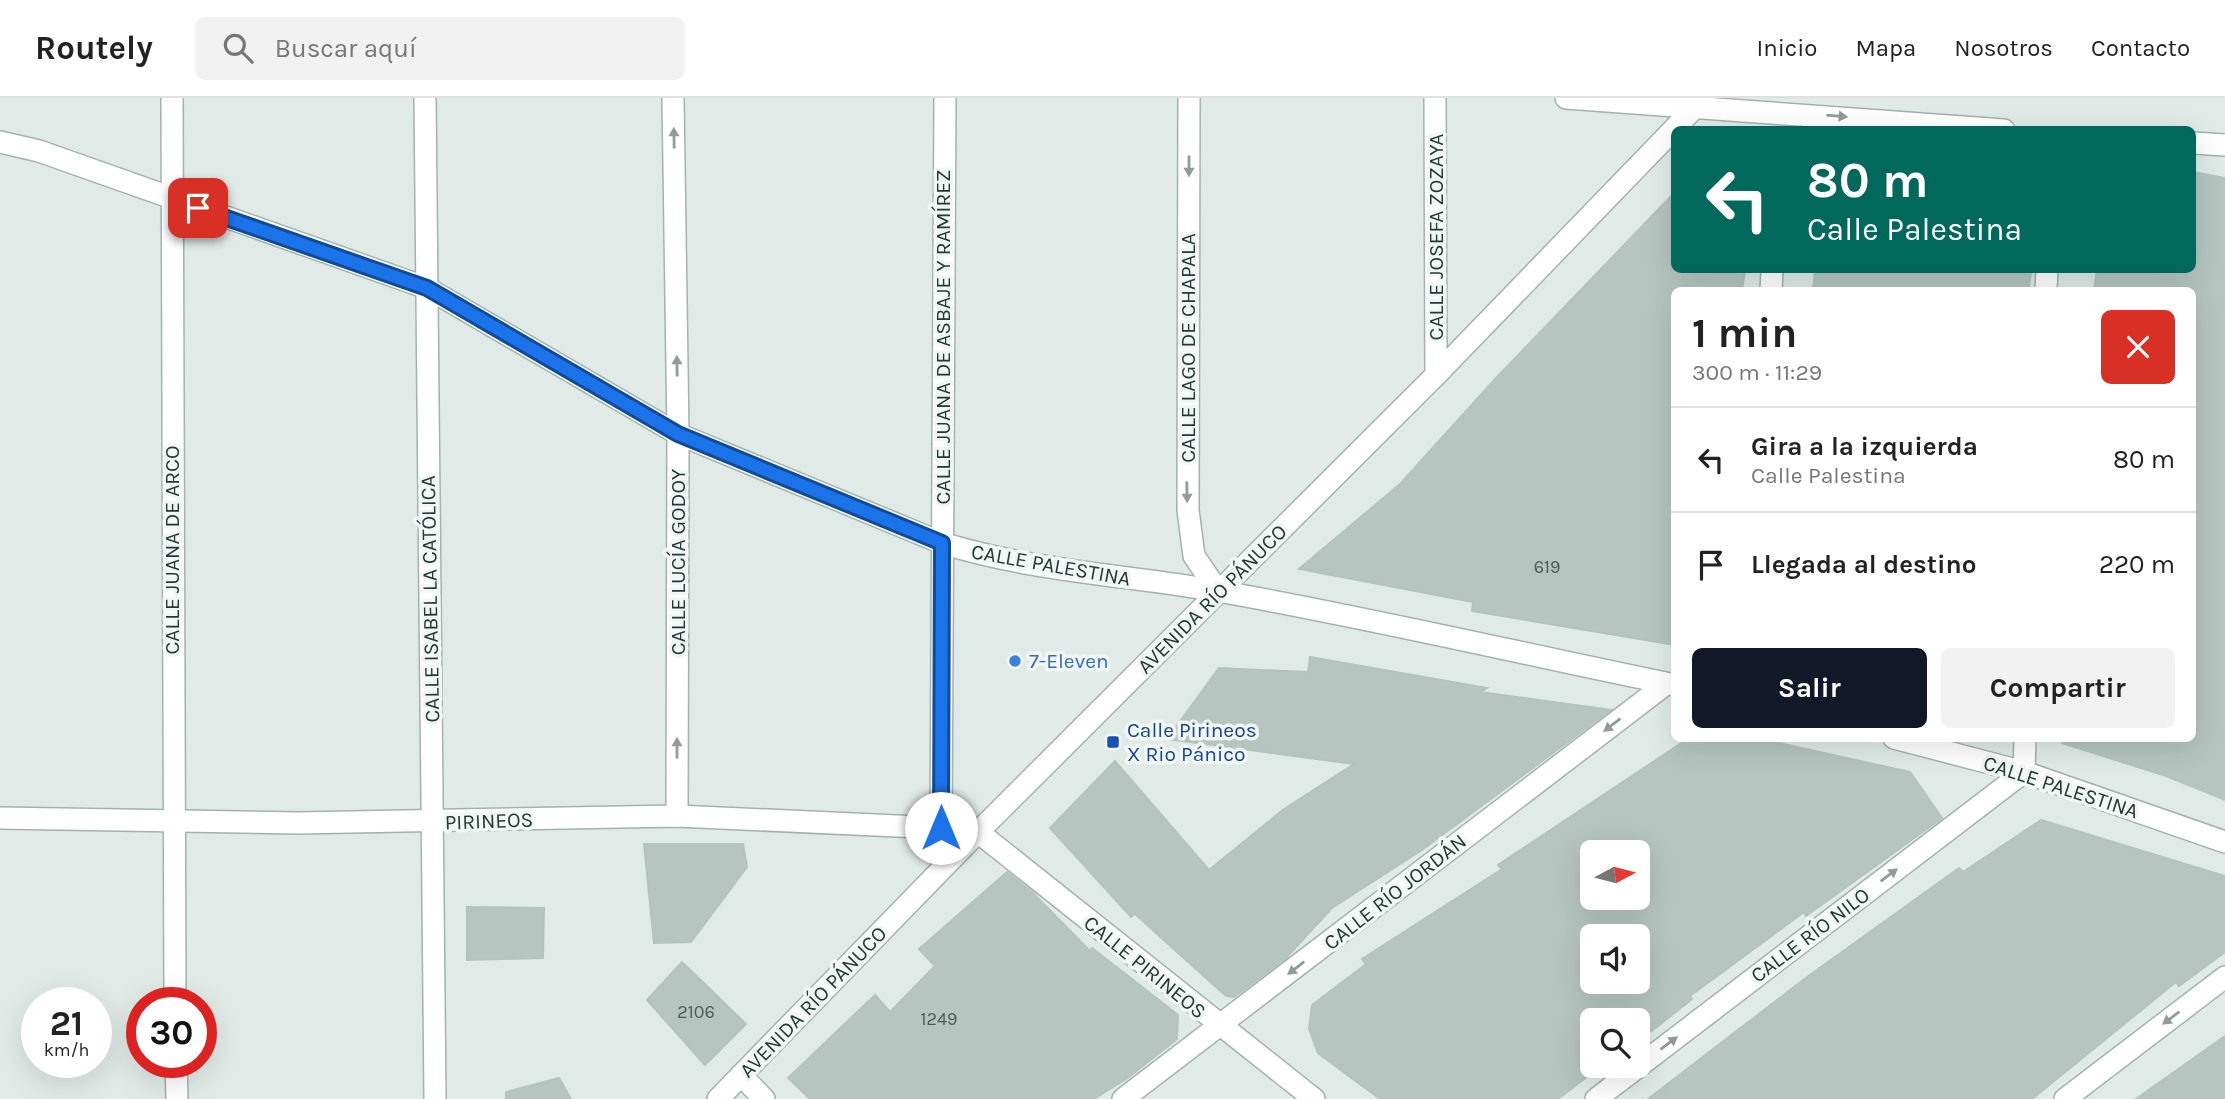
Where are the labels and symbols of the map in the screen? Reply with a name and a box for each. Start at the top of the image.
one-way arrow [1826,111,1848,122]
one-way arrow [668,127,680,149]
street label: CALLE JOSEFA ZOZAYA [1424,134,1448,340]
one-way arrow [1183,155,1195,177]
street label: CALLE JUANA DE ASBAJE Y RAMÍREZ [931,169,955,505]
pin [168,178,228,238]
street label: CALLE LAGO DE CHAPALA [1176,233,1200,463]
one-way arrow [671,355,683,377]
street label: CALLE JUANA DE ARCO [160,445,184,655]
street label: CALLE LUCÍA GODOY [666,468,690,655]
street label: CALLE ISABEL LA CATÓLICA [416,475,444,723]
one-way arrow [1182,481,1193,503]
street label: AVENIDA RÍO PÁNUCO [1132,519,1292,679]
street label: CALLE PALESTINA [969,539,1133,591]
house number: 619 [1534,556,1560,578]
place label: 7-Eleven [1029,649,1109,673]
marker: 7-Eleven [1007,653,1023,669]
place label: Calle Pirineos X Rio Pánico [1127,718,1257,766]
one-way arrow [1604,718,1622,733]
marker: Calle Pirineos X Rio Pánico [1105,734,1121,750]
one-way arrow [671,737,683,759]
street label: CALLE PALESTINA [1981,751,2141,823]
position arrow [904,791,978,865]
street label: PIRINEOS [444,807,534,835]
street label: CALLE RÍO JORDÁN [1319,829,1471,955]
north arrow [1580,840,1650,910]
one-way arrow [1880,868,1898,882]
street label: CALLE RÍO NILO [1746,883,1874,987]
street label: CALLE PIRINEOS [1079,910,1211,1024]
street label: AVENIDA RÍO PÁNUCO [735,921,891,1083]
one-way arrow [1287,961,1305,975]
speed limit sign: 30 [126,987,217,1078]
house number: 2106 [677,1001,715,1023]
house number: 1249 [921,1008,957,1030]
one-way arrow [2162,1011,2180,1026]
one-way arrow [1660,1035,1678,1050]

